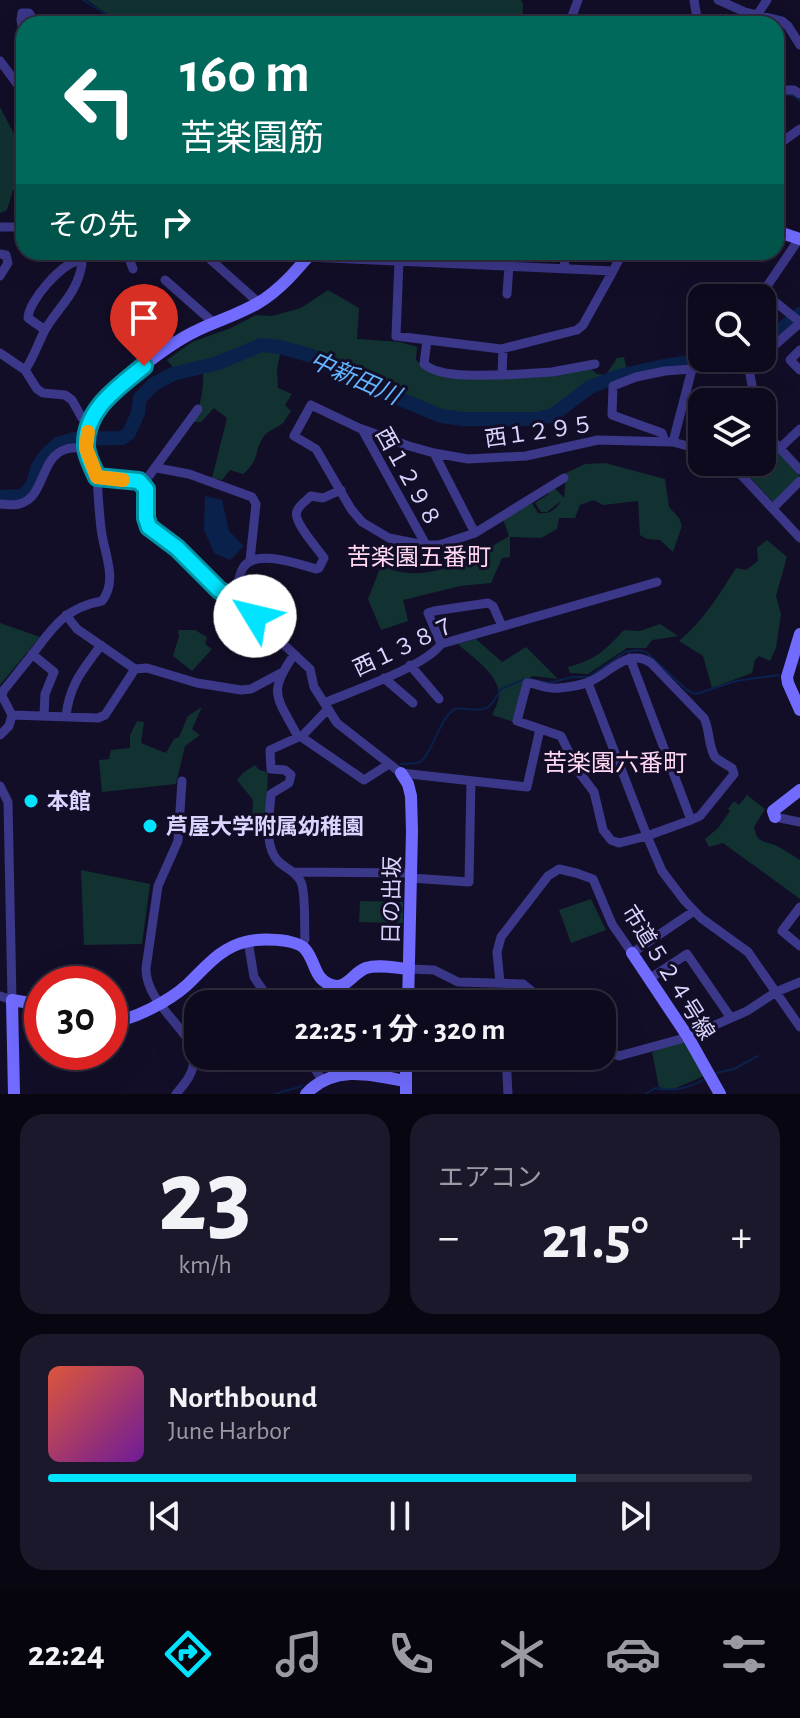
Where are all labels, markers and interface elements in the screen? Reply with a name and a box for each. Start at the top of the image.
text: 160 m [180,46,310,102]
icon: left [48,48,152,152]
text: 苦楽園筋 [180,121,324,157]
icon: right [154,200,198,244]
text: その先 [48,211,138,241]
pin [110,284,178,366]
map controls [688,284,776,476]
button: search [688,284,776,372]
icon: arrive [122,296,166,340]
water label: 中新田川 [306,347,407,411]
button: layers [688,388,776,476]
street label: 西１２９５ [483,413,595,451]
street label: 西１２９８ [372,424,444,531]
district label: 苦楽園五番町 [347,544,491,570]
position arrow [213,574,297,658]
street label: 西１３８７ [350,614,459,680]
district label: 苦楽園六番町 [543,750,687,776]
place label: 本館 [47,790,91,813]
marker: 本館 [22,792,40,810]
place label: 芦屋大学附属幼稚園 [166,815,364,838]
marker: 芦屋大学附属幼稚園 [141,817,159,835]
street label: 日の出坂 [379,856,404,944]
street label: 市道５２４号線 [618,901,719,1044]
speed limit sign: 30 [24,966,128,1070]
text: 22:25 · 1 分 · 320 m [295,1015,505,1045]
text: 23 [158,1146,252,1250]
text: エアコン [438,1165,542,1191]
text: 21.5° [541,1209,649,1269]
text: − [438,1216,459,1260]
text: + [731,1216,752,1260]
text: km/h [178,1252,232,1278]
text: Northbound [168,1383,317,1413]
text: June Harbor [168,1418,290,1444]
icon: previous [143,1494,187,1538]
icon: pause [378,1494,422,1538]
icon: next [613,1494,657,1538]
icon: directions [160,1626,216,1682]
icon: music [271,1626,327,1682]
icon: phone [383,1626,439,1682]
icon: climate [494,1626,550,1682]
icon: car [605,1626,661,1682]
icon: filters [716,1626,772,1682]
text: 22:24 [28,1636,105,1672]

